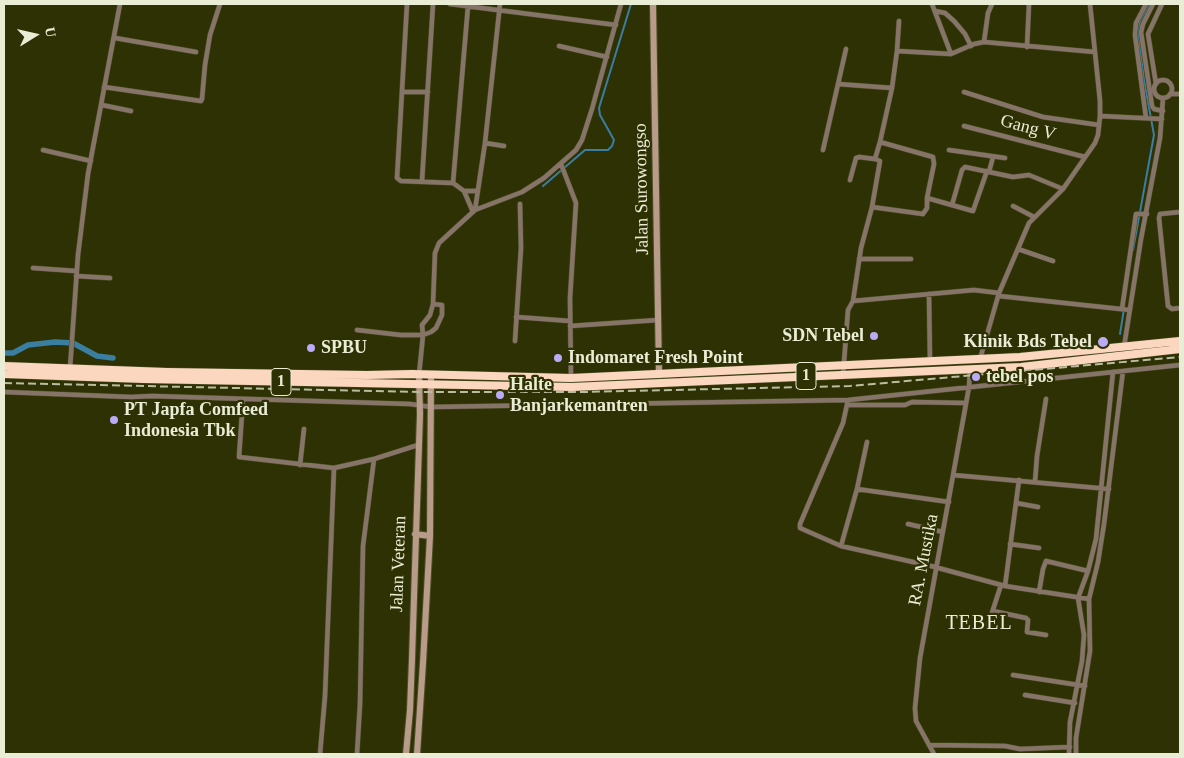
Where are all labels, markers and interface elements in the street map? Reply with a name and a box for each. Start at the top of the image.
north arrow [10,10,60,60]
text: U [42,26,59,39]
street label: Gang V [998,110,1058,146]
street label: Jalan Surowongso [630,123,654,255]
place label: SDN Tebel [782,325,864,347]
marker: SDN Tebel [868,330,880,342]
place label: Klinik Bds Tebel [964,331,1092,353]
marker: Klinik Bds Tebel [1096,335,1110,349]
place label: SPBU [321,337,367,359]
marker: SPBU [305,342,317,354]
place label: Indomaret Fresh Point [568,347,743,369]
marker: Indomaret Fresh Point [552,352,564,364]
road number: 1 [796,362,816,390]
place label: tebel pos [986,366,1054,388]
road number: 1 [271,368,291,396]
marker: tebel pos [970,371,982,383]
place label: Halte Banjarkemantren [510,374,648,416]
marker: Halte Banjarkemantren [494,389,506,401]
place label: PT Japfa Comfeed Indonesia Tbk [124,399,268,442]
marker: PT Japfa Comfeed Indonesia Tbk [108,414,120,426]
street label: RA. Mustika [905,512,943,608]
street label: Jalan Veteran [387,515,411,613]
district label: TEBEL [945,612,1013,636]

